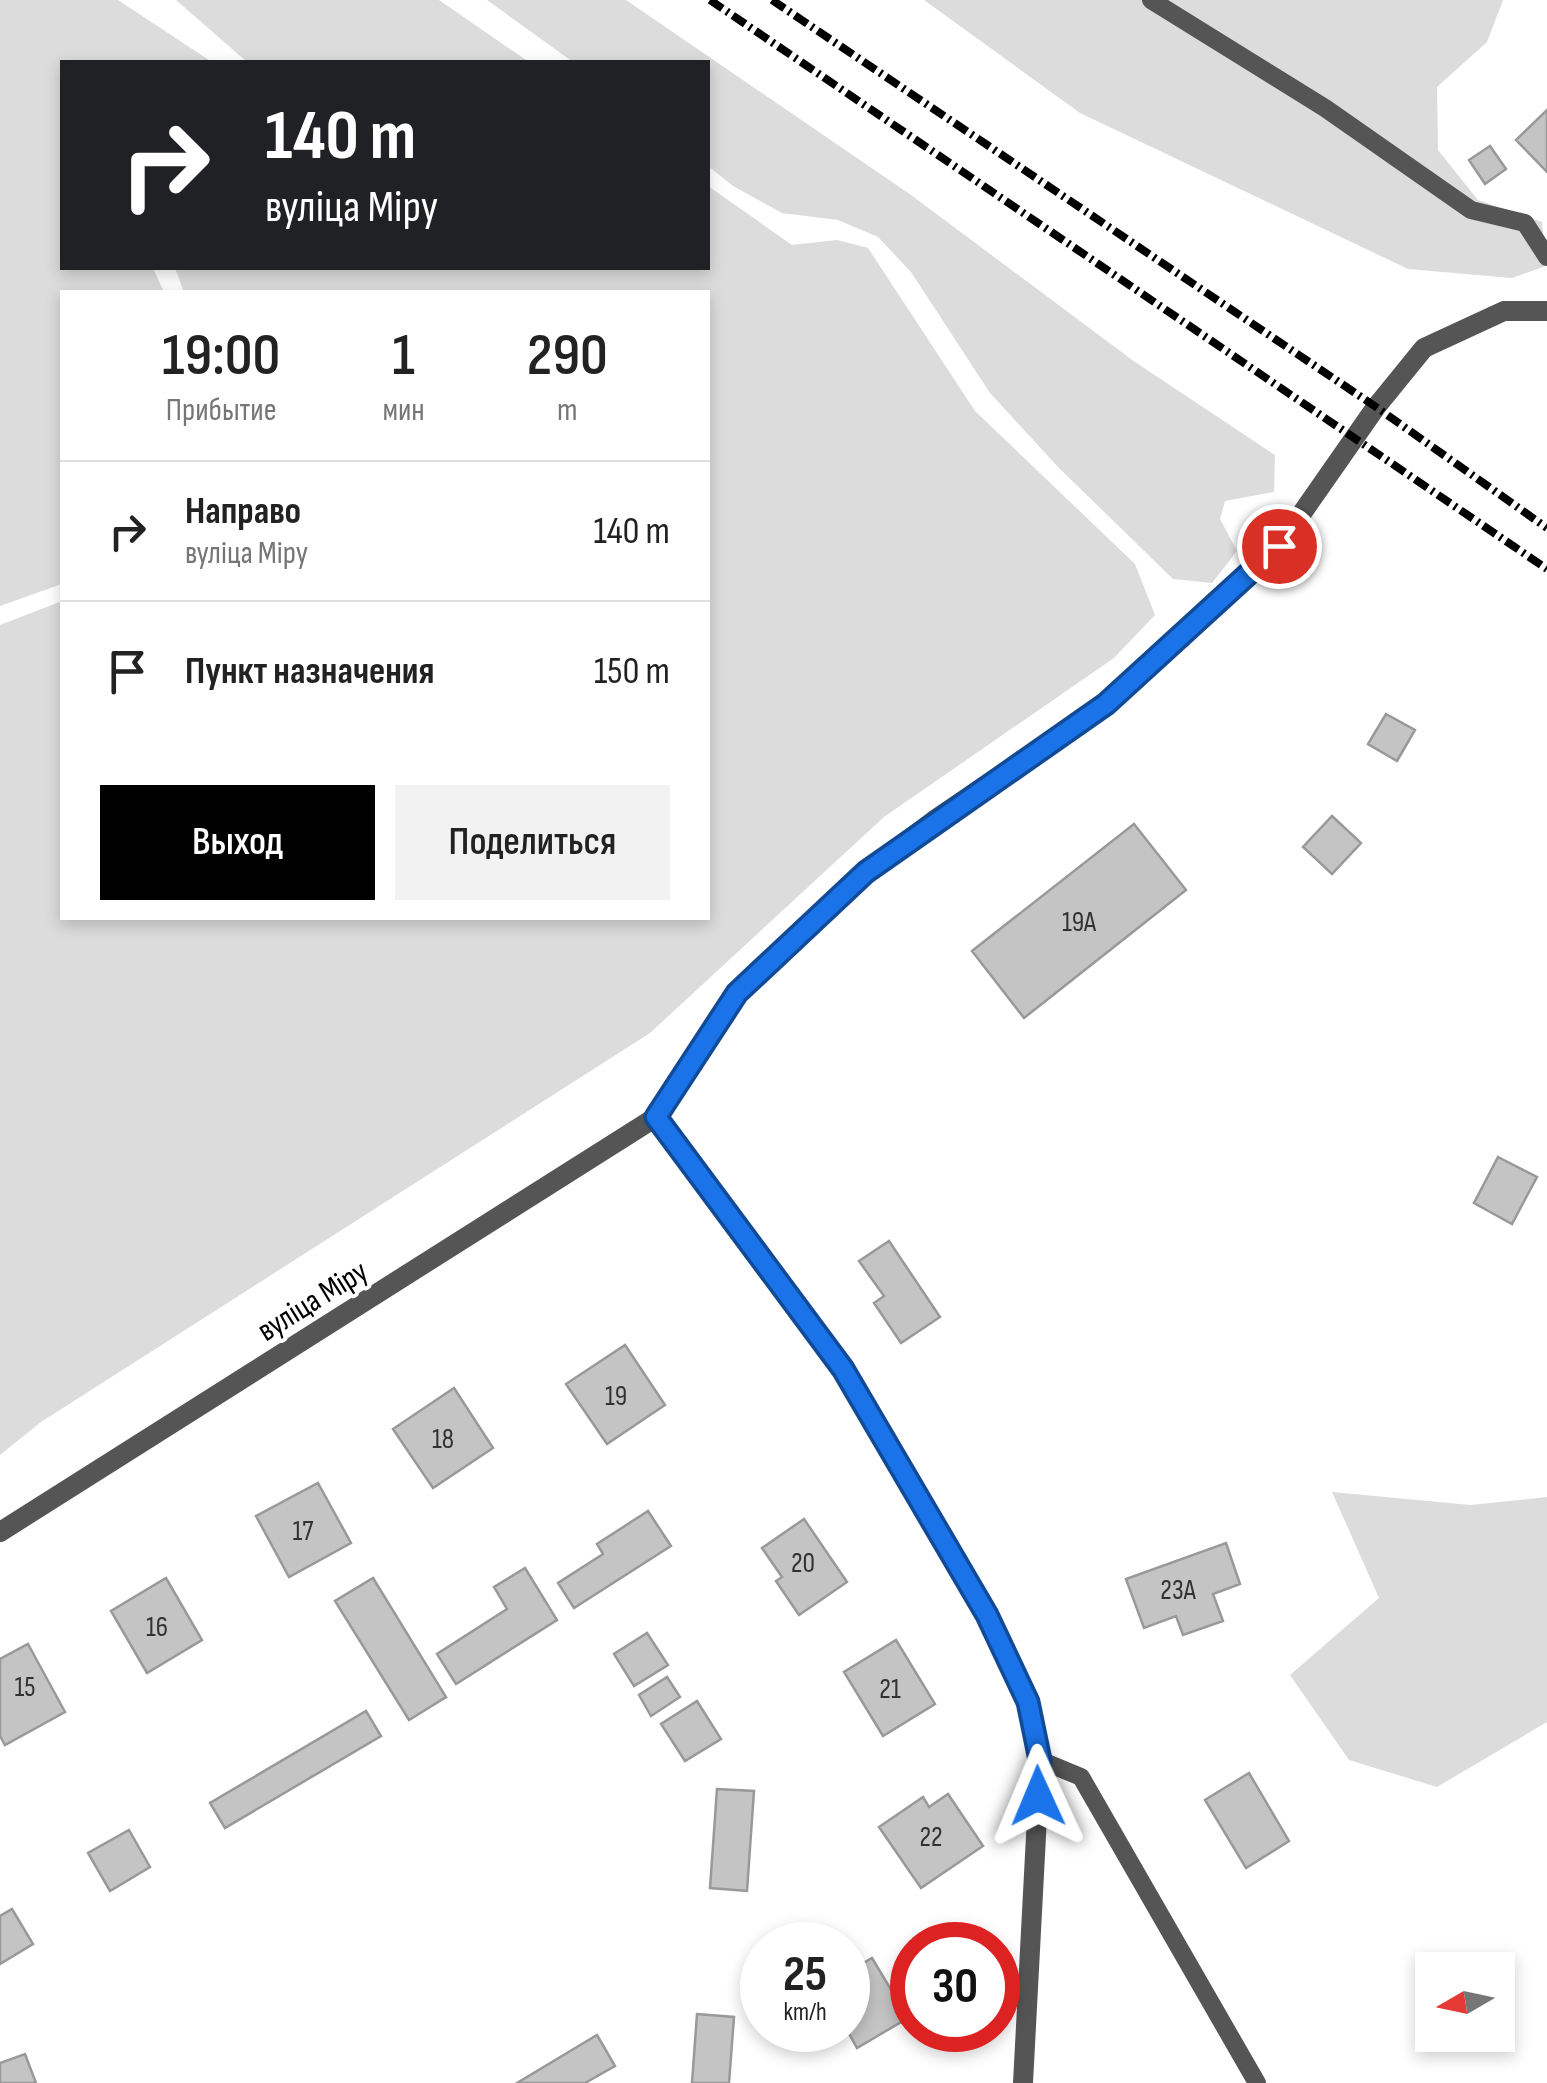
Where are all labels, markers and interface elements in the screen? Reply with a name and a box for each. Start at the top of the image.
text: 140 m [265,95,416,179]
icon: right [100,100,230,230]
text: вуліца Міру [265,180,438,235]
text: 19:00 [162,320,280,392]
text: 1 [392,320,415,392]
text: 290 [527,320,608,392]
text: Прибытие [166,391,277,430]
text: мин [382,391,425,430]
text: m [557,391,578,430]
text: Направо [185,489,301,534]
icon: right [100,504,155,559]
pin [1237,504,1322,589]
text: 140 m [593,509,670,554]
icon: arrive [1252,519,1307,574]
text: вуліца Міру [185,534,308,573]
icon: arrive [100,644,155,699]
text: Пункт назначения [185,649,434,694]
text: 150 m [594,649,670,694]
button: Выход [100,785,375,900]
button: Поделиться [395,785,670,900]
house number: 19А [1062,906,1097,939]
street label: вуліца Міру [250,1252,375,1350]
house number: 19 [605,1380,627,1413]
house number: 18 [432,1423,454,1456]
house number: 17 [293,1515,313,1548]
house number: 20 [791,1547,815,1580]
house number: 23А [1160,1574,1197,1607]
house number: 16 [146,1611,168,1644]
house number: 15 [14,1671,36,1704]
house number: 21 [879,1673,901,1706]
position arrow [986,1744,1090,1848]
house number: 22 [919,1821,943,1854]
speed limit sign: 30 [890,1922,1020,2052]
text: 25 [783,1945,827,2005]
north arrow [1415,1952,1515,2052]
map controls [1415,1952,1515,2052]
text: km/h [783,1997,827,2028]

